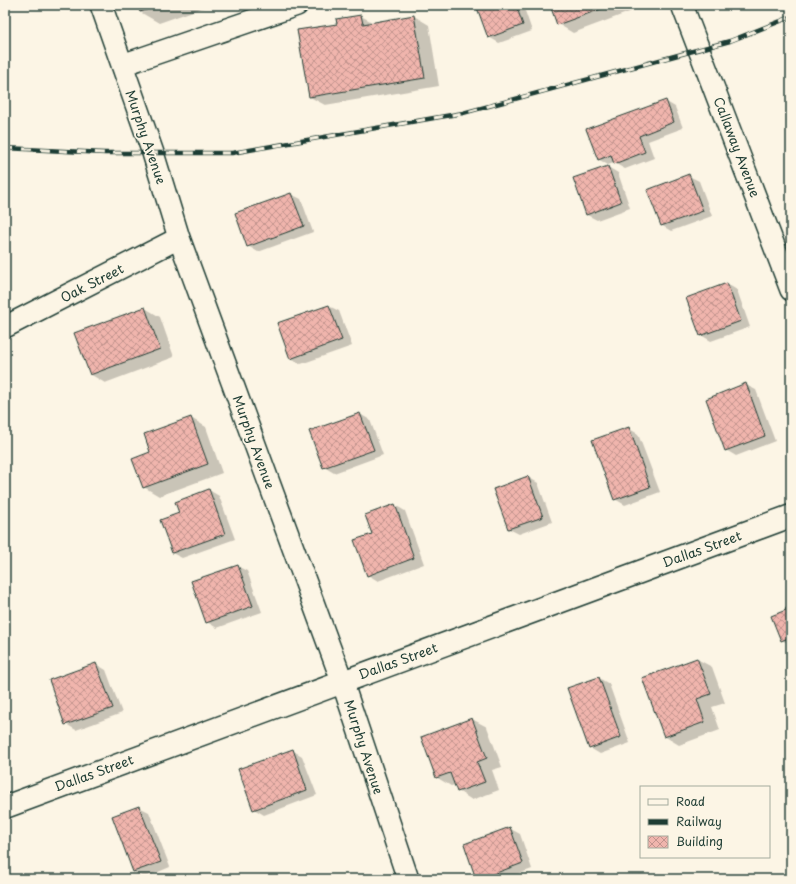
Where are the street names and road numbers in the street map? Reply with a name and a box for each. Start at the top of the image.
street label: Murphy Avenue [121,87,171,186]
street label: Callaway Avenue [710,94,765,200]
street label: Oak Street [57,259,127,307]
street label: Murphy Avenue [229,392,280,491]
street label: Dallas Street [660,525,744,572]
street label: Dallas Street [356,637,440,684]
street label: Murphy Avenue [340,697,389,797]
street label: Dallas Street [52,749,136,796]

